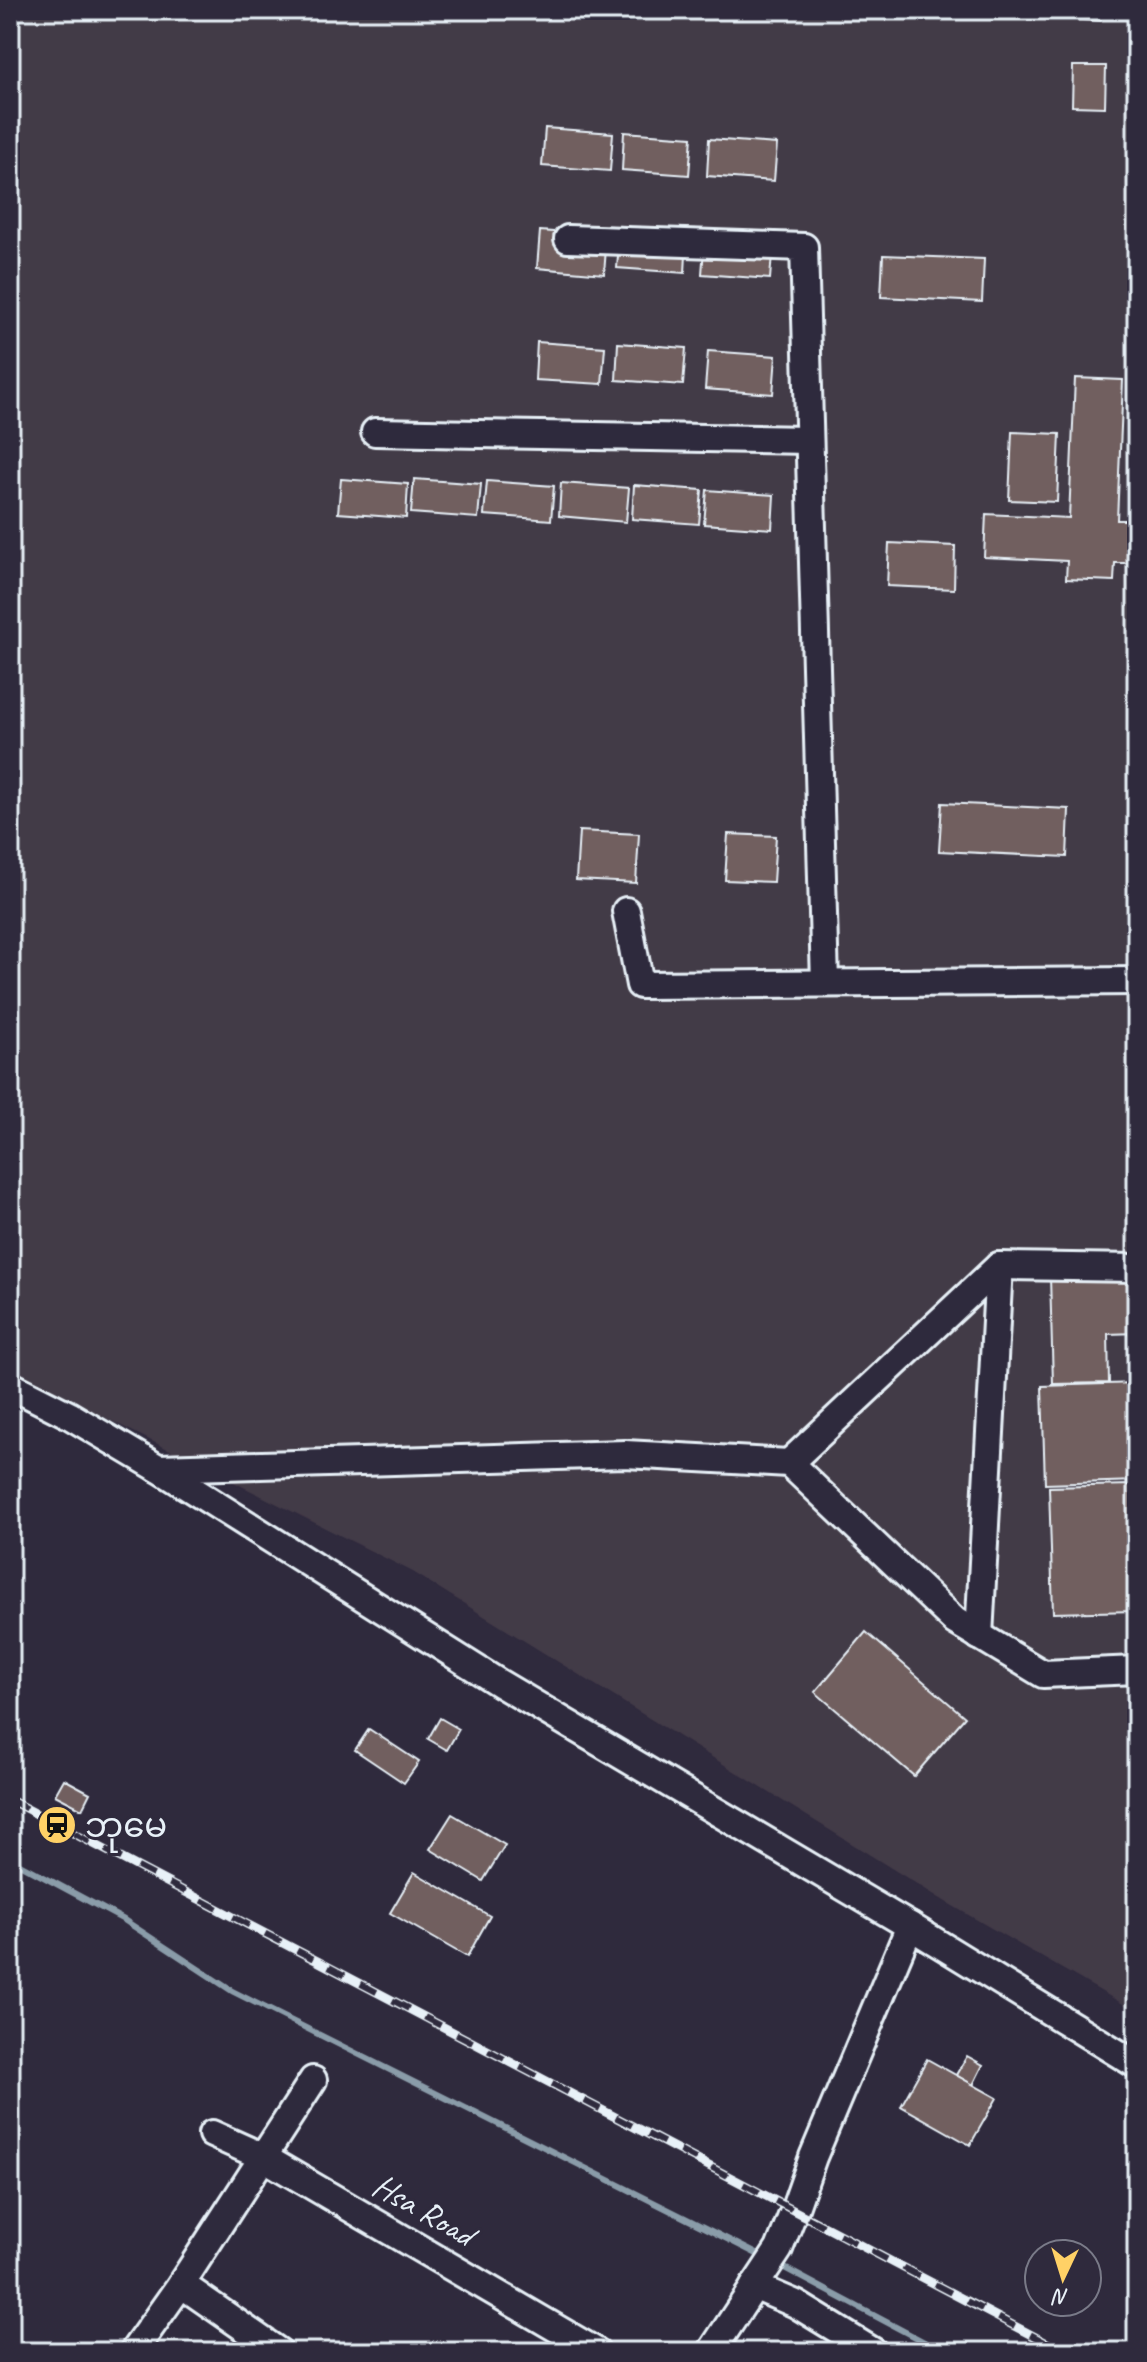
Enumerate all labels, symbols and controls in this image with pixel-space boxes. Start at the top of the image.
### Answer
station icon: ဘုမေ [36,1804,78,1846]
place label: ဘုမေ [85,1804,167,1853]
street label: Hsa Road [365,2163,487,2258]
north arrow [1023,2238,1103,2318]
text: N [1051,2282,1069,2311]

